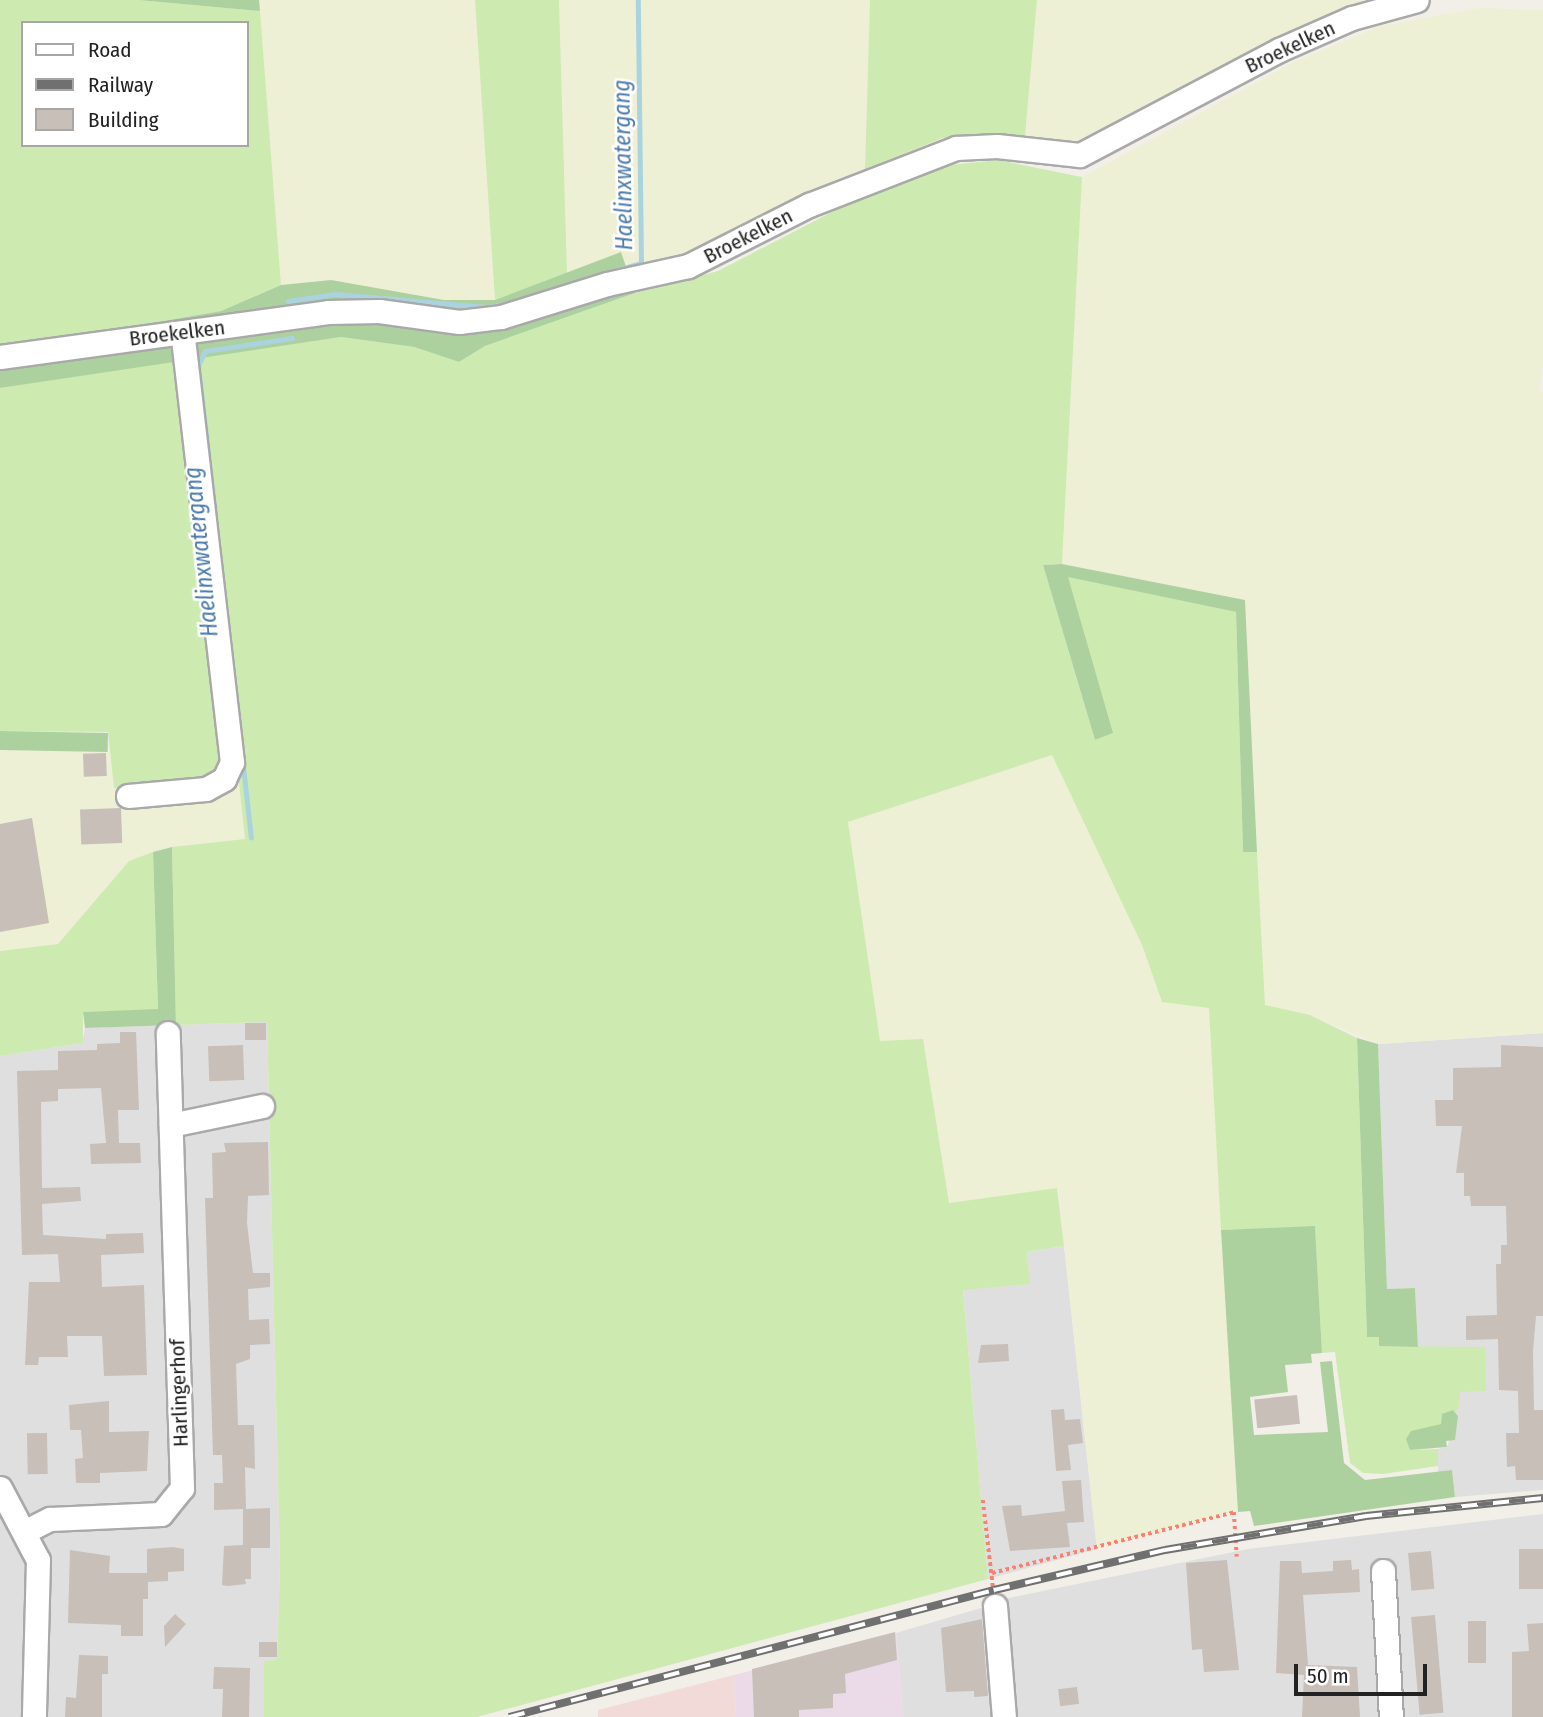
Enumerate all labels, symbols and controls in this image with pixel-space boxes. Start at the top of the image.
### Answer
street label: Broekelken [1241,15,1339,79]
legend [21,21,248,147]
text: Road [88,37,132,63]
text: Railway [88,72,153,98]
water label: Haelinxwatergang [608,79,638,251]
text: Building [88,107,159,133]
street label: Broekelken [699,203,797,269]
street label: Broekelken [128,315,226,351]
water label: Haelinxwatergang [178,466,224,638]
street label: Harlingerhof [165,1339,193,1447]
scale bar [1298,1650,1431,1694]
text: 50 m [1307,1663,1349,1689]

